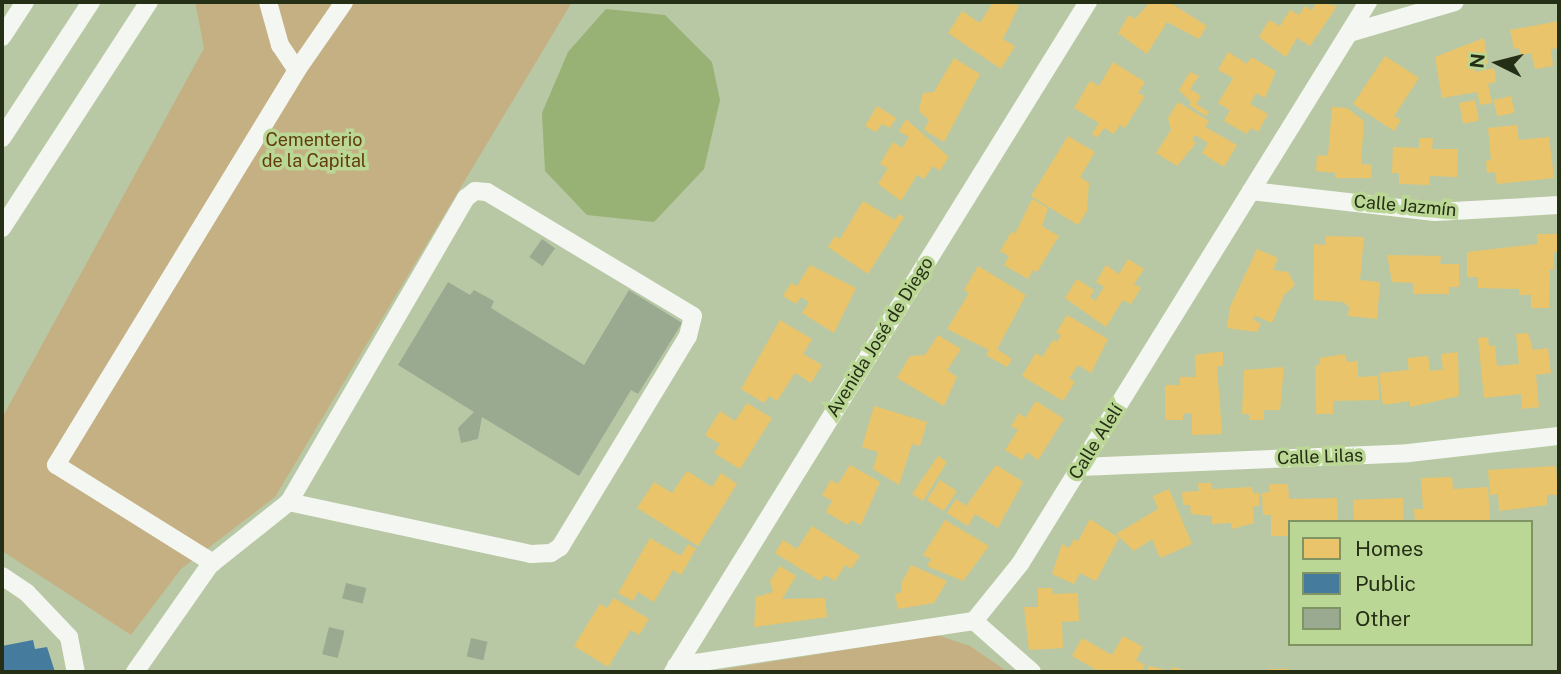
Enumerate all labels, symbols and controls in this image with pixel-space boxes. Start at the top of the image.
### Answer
north arrow [1463,28,1533,98]
text: N [1465,52,1489,69]
park label: Cementerio de la Capital [262,130,366,172]
street label: Calle Jazmín [1353,191,1457,221]
street label: Avenida José de Diego [822,253,938,421]
street label: Calle Alelí [1064,400,1128,484]
street label: Calle Lilas [1277,445,1363,469]
legend [1288,520,1533,646]
text: Homes [1355,536,1423,561]
text: Public [1355,571,1416,596]
text: Other [1355,606,1411,631]

